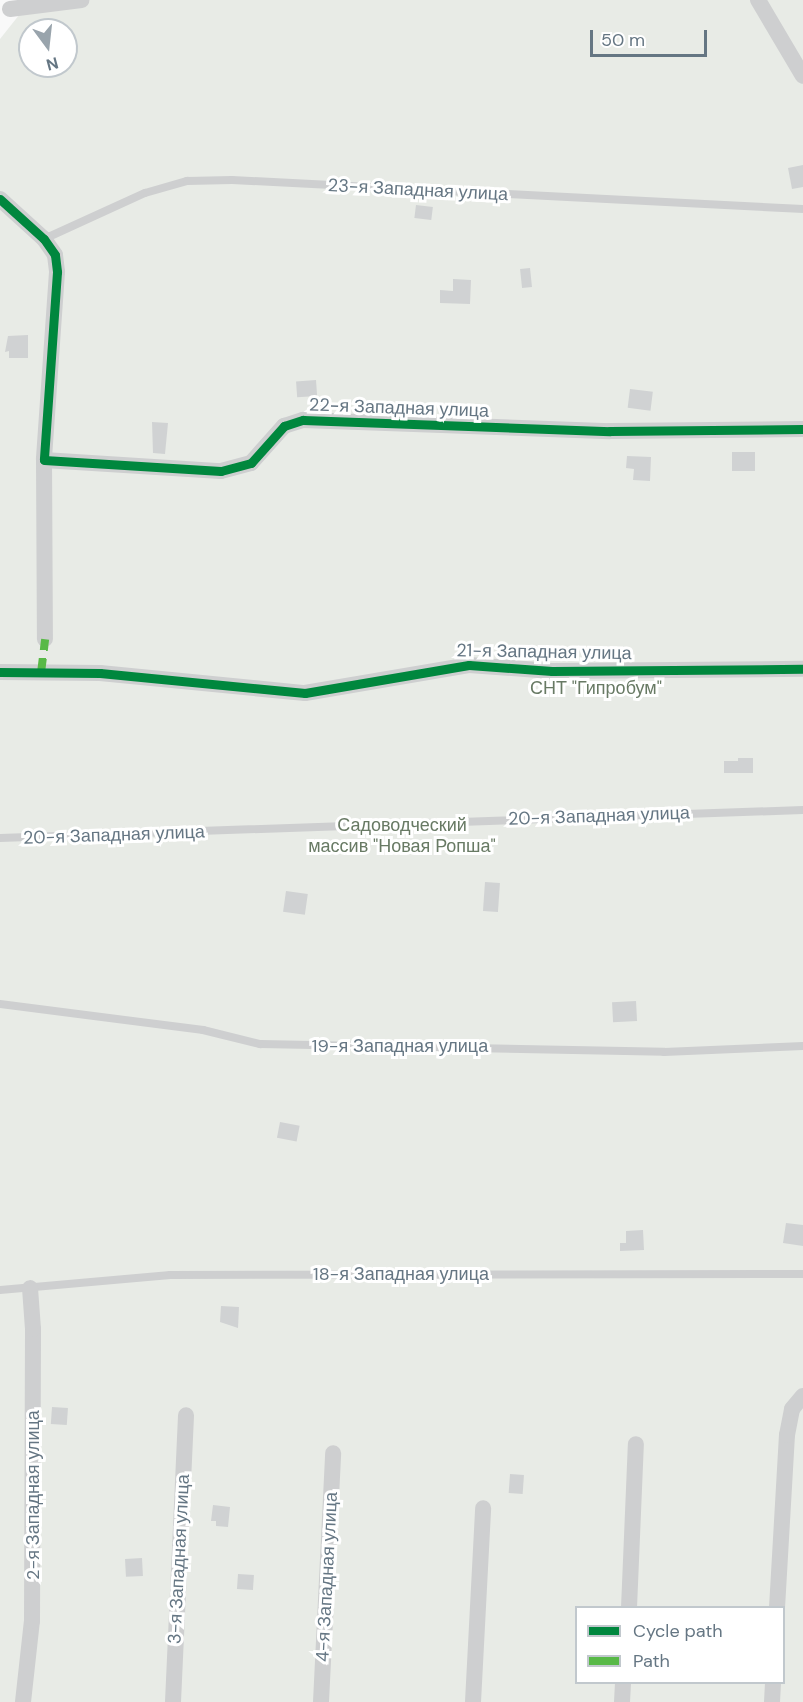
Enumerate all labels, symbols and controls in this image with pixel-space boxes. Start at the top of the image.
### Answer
north arrow [18,18,78,78]
scale bar [593,18,710,56]
text: 50 m [601,28,645,52]
text: N [44,52,61,76]
street label: 23-я Западная улица [327,174,509,206]
street label: 22-я Западная улица [309,394,489,422]
street label: 21-я Западная улица [456,640,632,664]
park label: СНТ "Гипробум" [530,677,662,699]
street label: 20-я Западная улица [508,802,690,830]
park label: Садоводческий массив "Новая Ропша" [308,815,496,858]
street label: 20-я Западная улица [23,821,205,849]
street label: 19-я Западная улица [312,1035,488,1057]
street label: 18-я Западная улица [313,1263,489,1285]
street label: 2-я Западная улица [22,1410,44,1580]
street label: 3-я Западная улица [164,1474,194,1644]
street label: 4-я Западная улица [312,1491,342,1663]
legend [575,1606,785,1684]
text: Cycle path [633,1619,723,1643]
text: Path [633,1649,670,1673]

